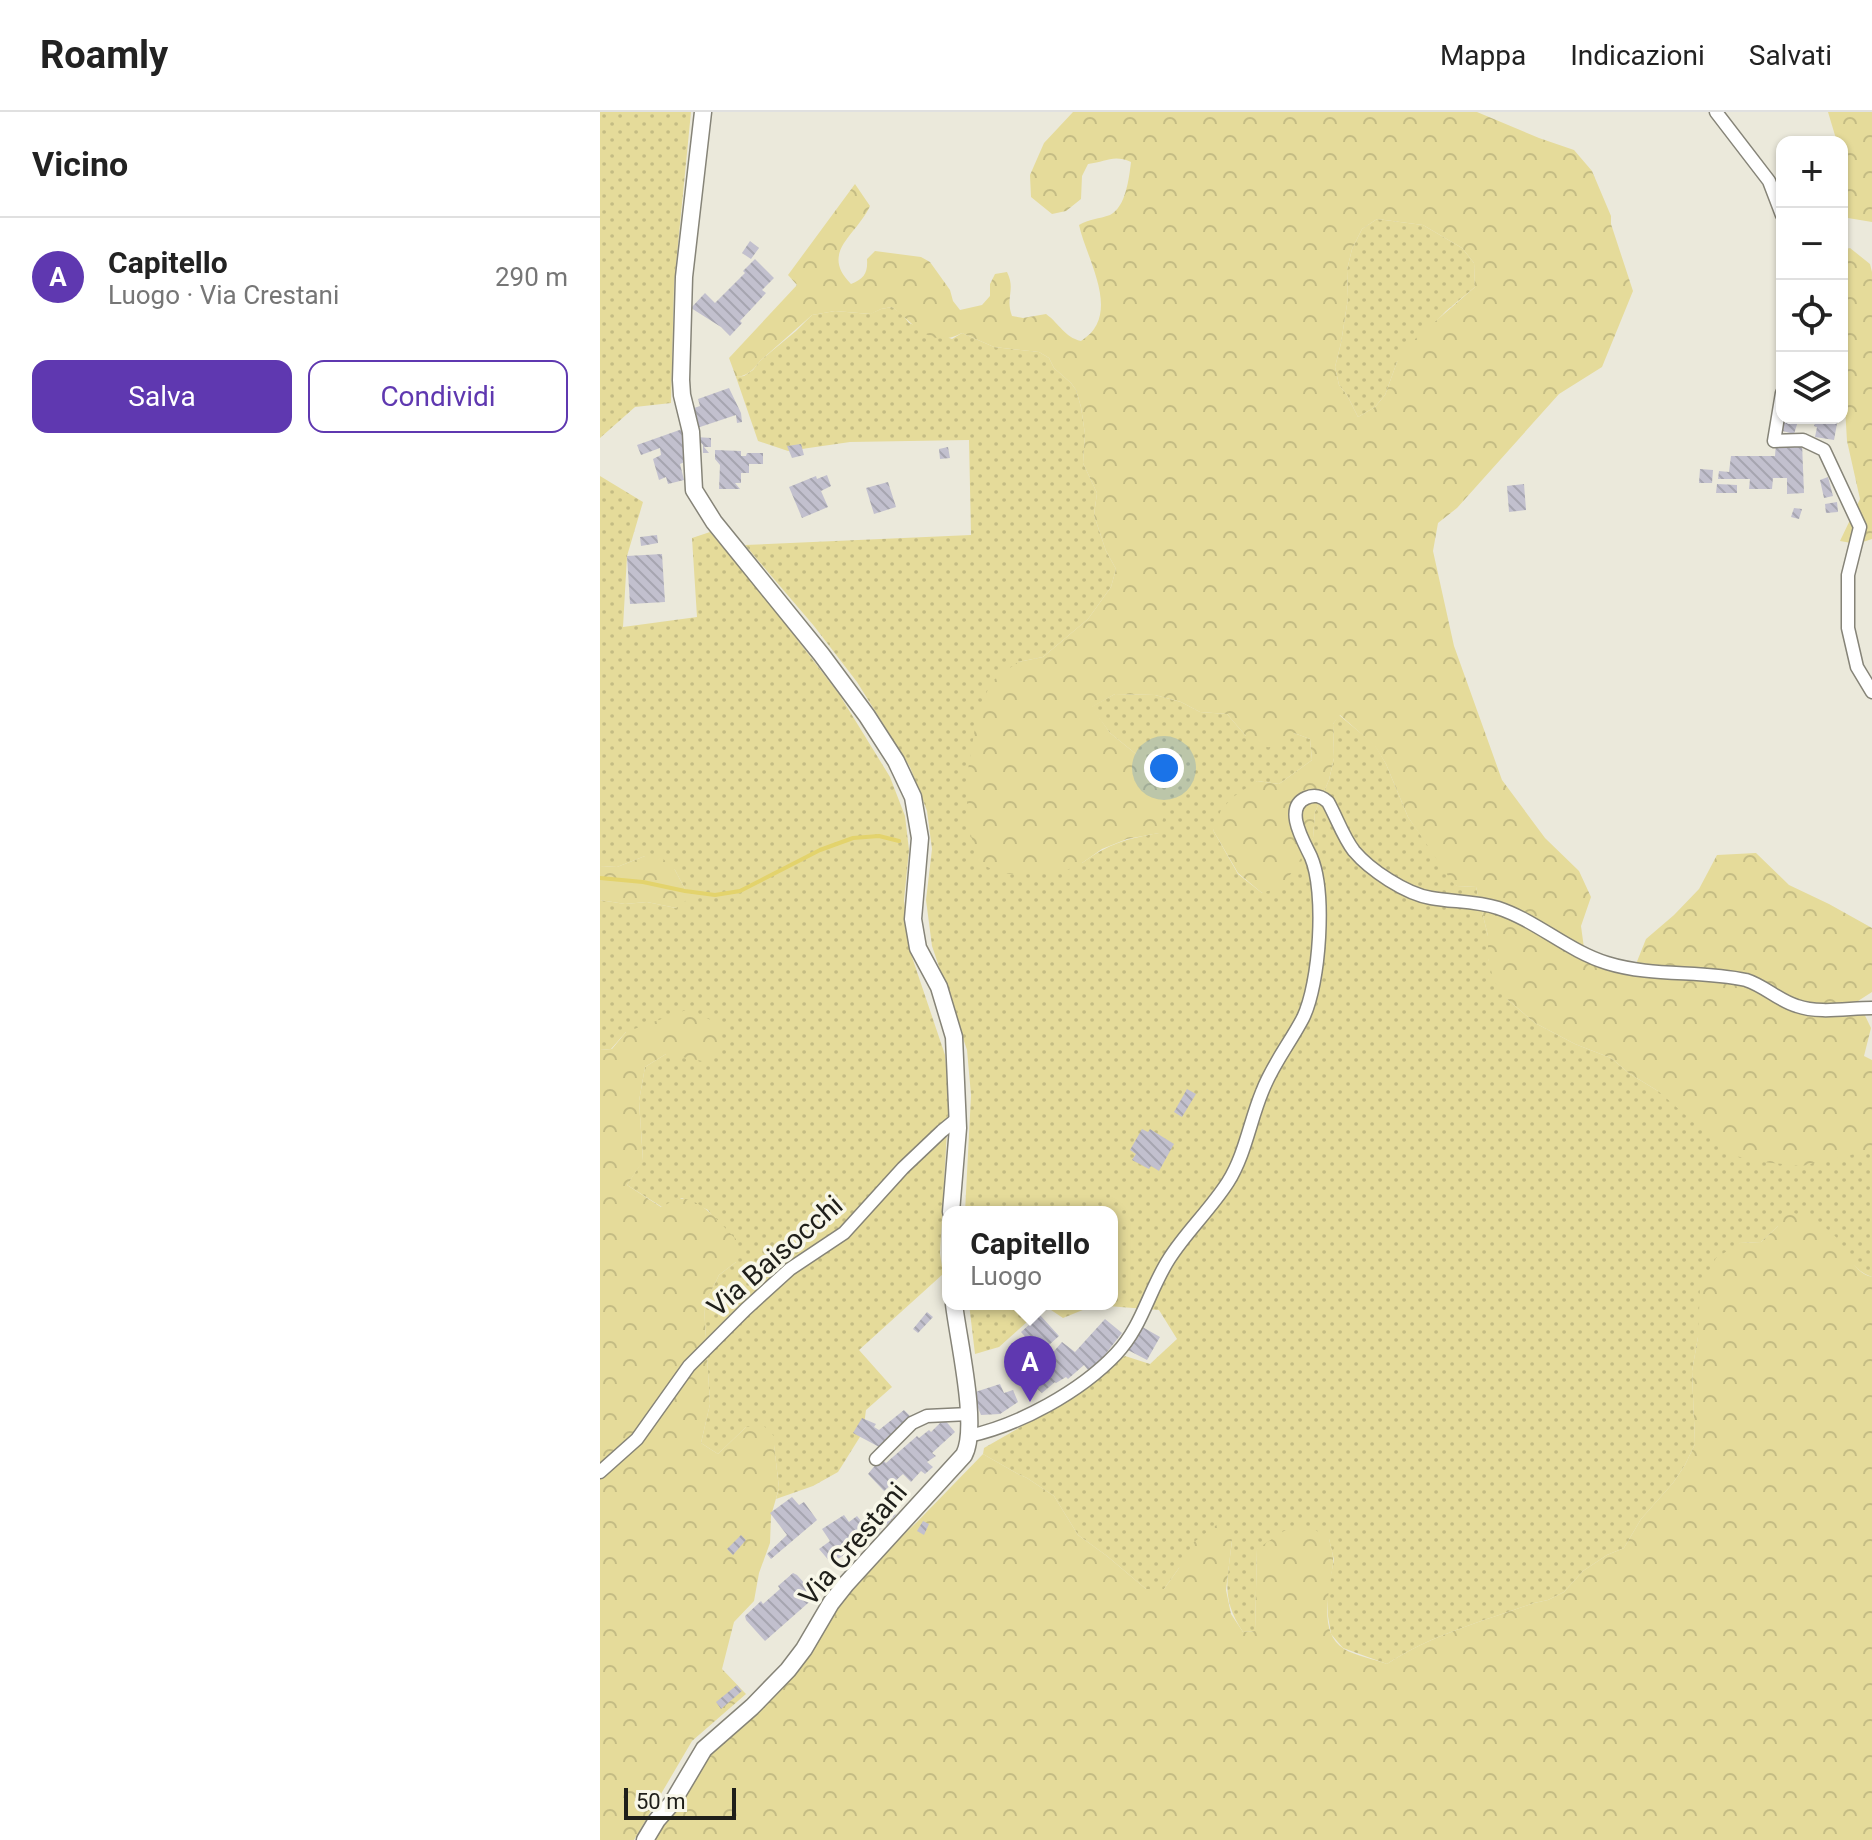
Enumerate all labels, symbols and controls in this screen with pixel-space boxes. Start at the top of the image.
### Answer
text: Roamly [40,33,168,77]
text: Mappa [1440,39,1526,72]
text: Indicazioni [1570,39,1705,72]
text: Salvati [1749,39,1832,72]
map controls [1776,136,1848,424]
button: + [1776,136,1848,208]
text: Vicino [32,144,128,184]
button: − [1776,208,1848,280]
text: Capitello [108,245,228,280]
text: A [49,262,67,292]
text: 290 m [495,262,568,292]
text: Luogo · Via Crestani [108,280,339,310]
button: locate [1776,280,1848,352]
button: layers [1776,352,1848,424]
button: Salva [32,360,292,433]
button: Condividi [308,360,568,433]
your location [1144,748,1184,788]
street label: Via Baisocchi [701,1188,849,1324]
popup [942,1206,1118,1310]
text: Capitello [970,1226,1090,1261]
text: Luogo [970,1261,1042,1291]
pin: A [1004,1336,1056,1402]
street label: Via Crestani [792,1476,914,1612]
scale bar [624,1784,736,1820]
text: 50 m [636,1789,685,1814]

